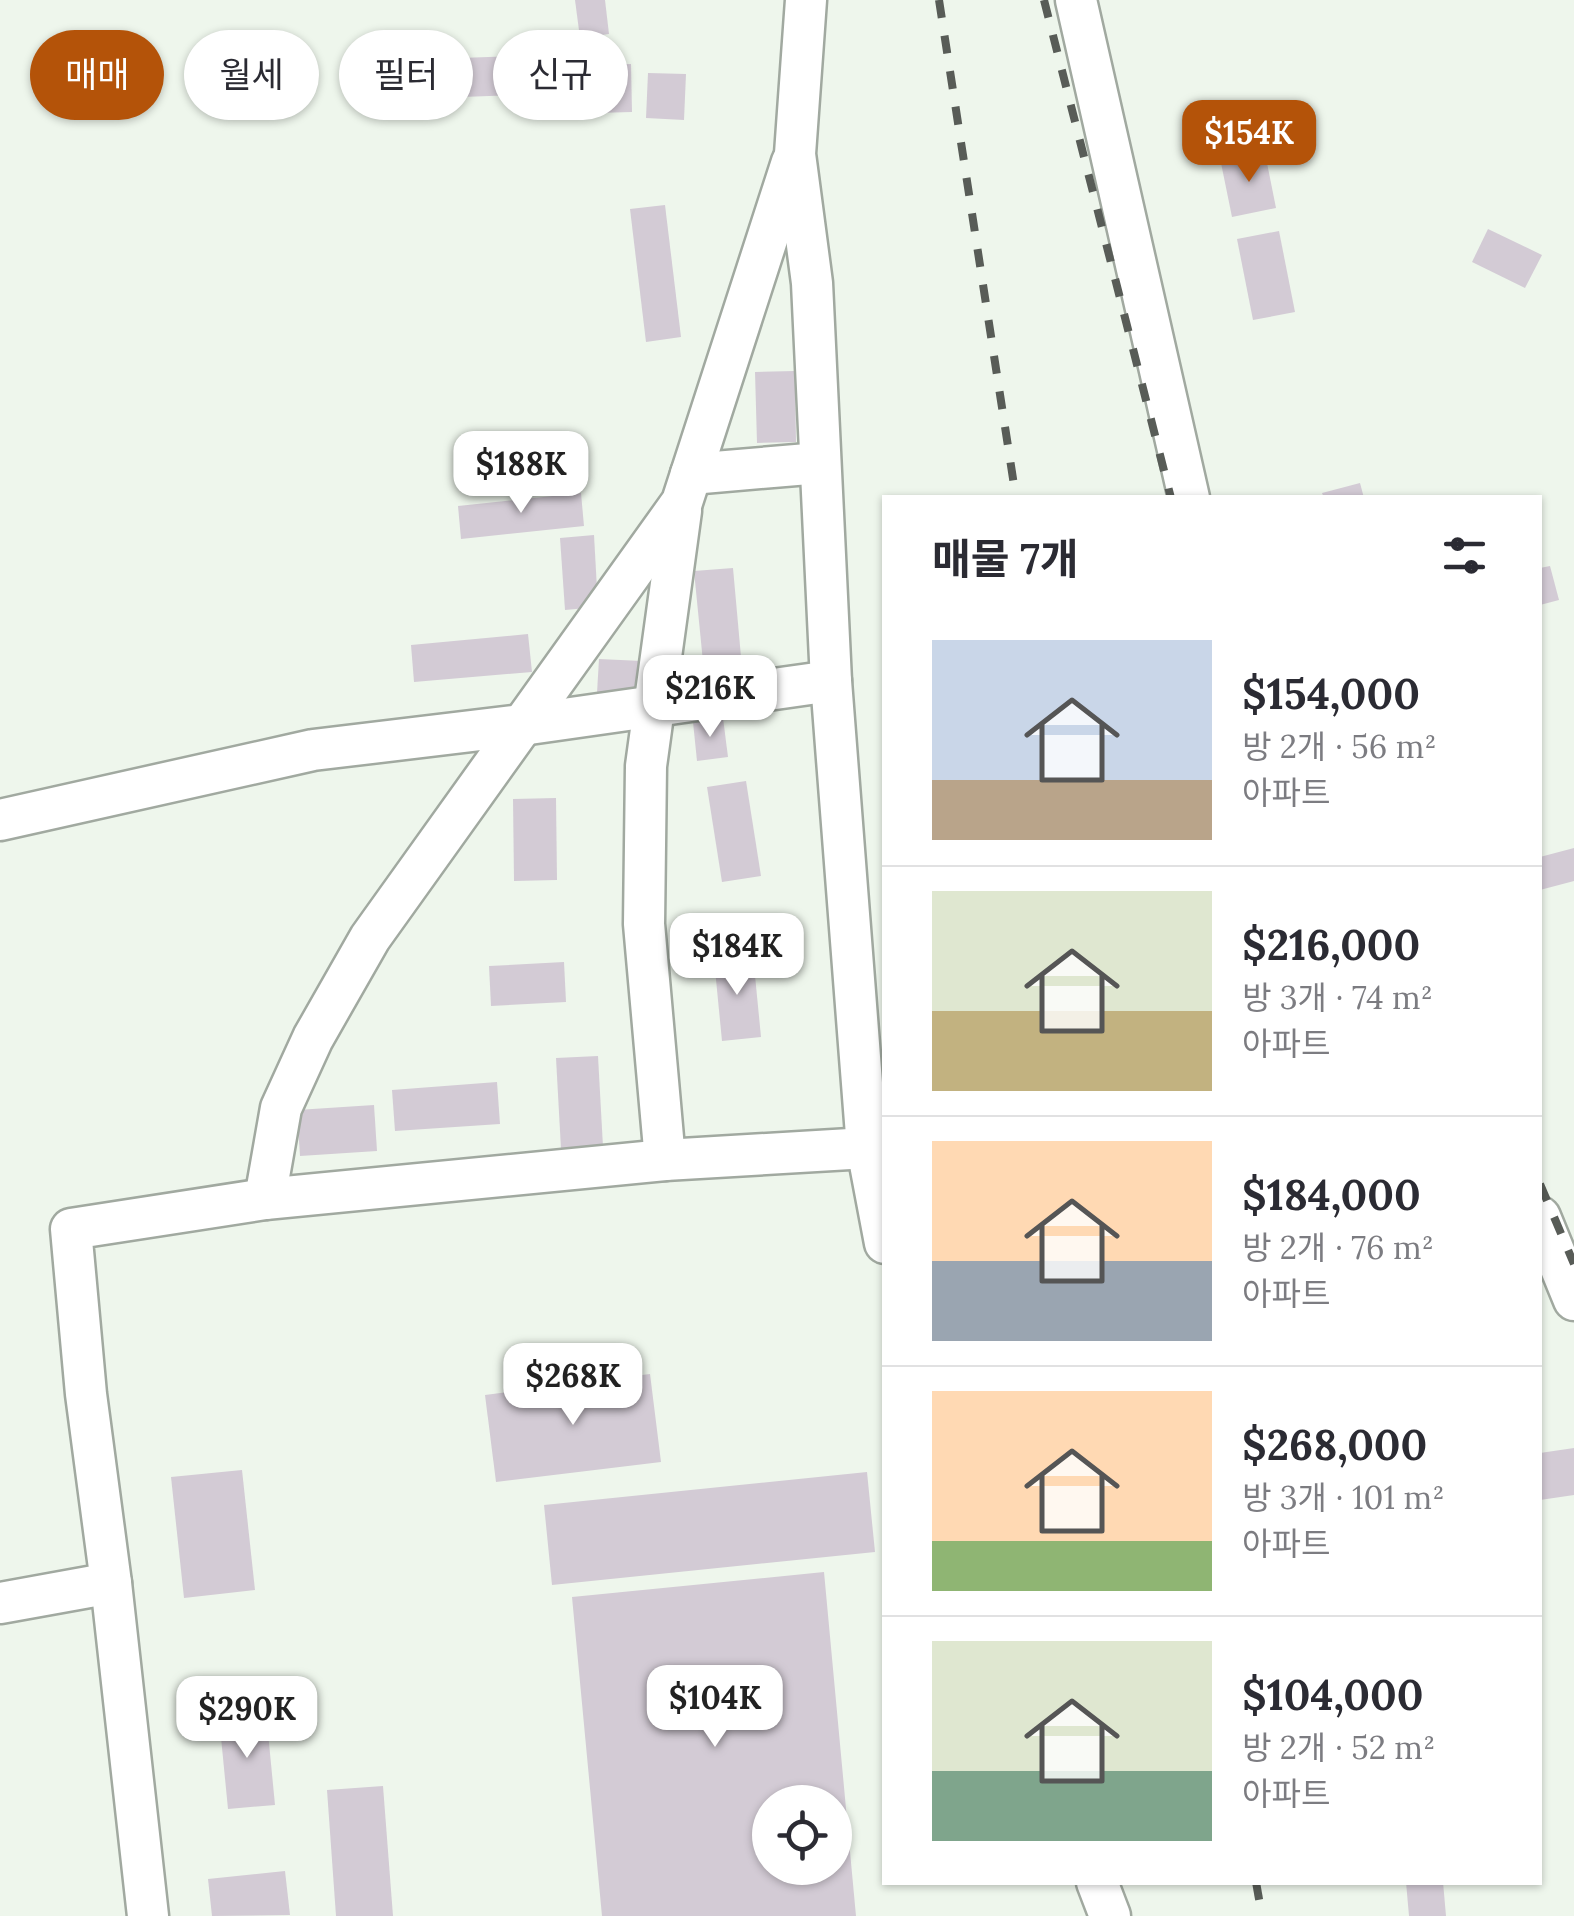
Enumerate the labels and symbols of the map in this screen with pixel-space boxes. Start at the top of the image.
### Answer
pin: $154K [1179,100,1319,185]
pin: $188K [451,431,591,516]
pin: $216K [640,655,780,740]
pin: $184K [667,913,807,998]
pin: $268K [503,1343,643,1428]
pin: $104K [645,1665,785,1750]
pin: $290K [177,1676,317,1761]

